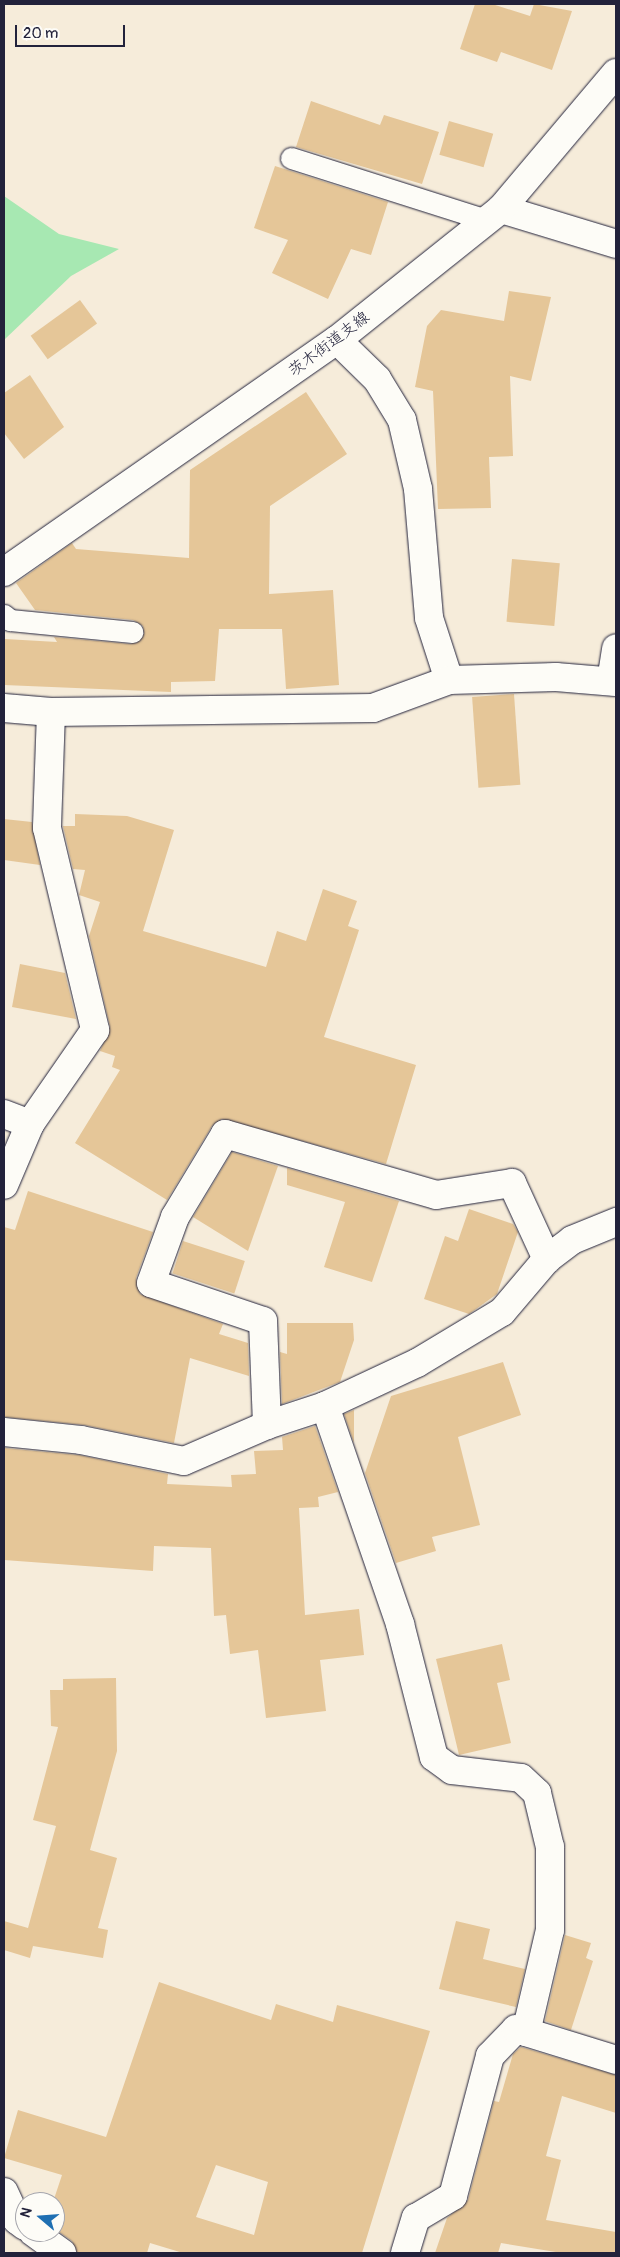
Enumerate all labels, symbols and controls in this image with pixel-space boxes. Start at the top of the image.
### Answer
scale bar [18,15,128,47]
text: 20 m [23,24,58,43]
street label: 茨木街道支線 [285,307,373,381]
north arrow [15,2192,65,2242]
text: N [17,2205,36,2220]

